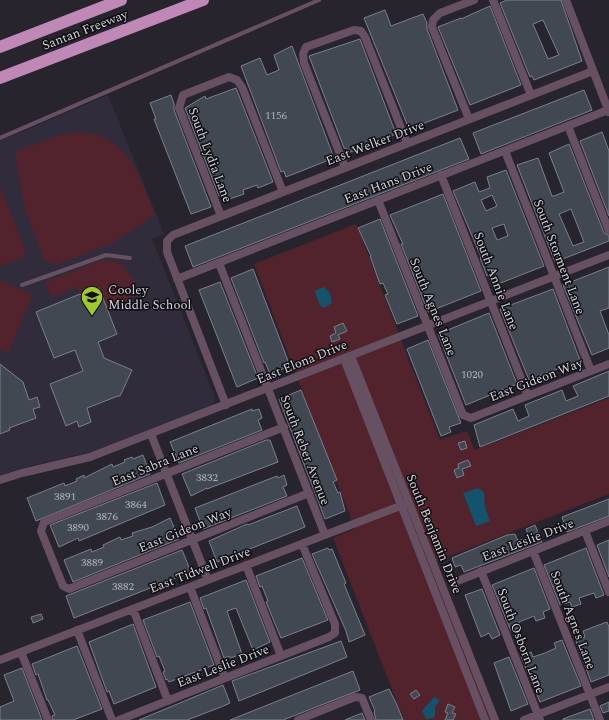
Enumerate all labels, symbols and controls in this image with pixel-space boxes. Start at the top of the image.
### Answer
street label: Santan Freeway [39,4,132,56]
street label: South Lydia Lane [183,104,237,206]
house number: 1156 [265,107,287,124]
street label: East Welker Drive [323,115,427,171]
street label: East Hans Drive [341,157,435,209]
street label: South Storment Lane [528,196,590,318]
street label: South Annie Lane [468,229,524,333]
street label: South Agnes Lane [404,255,462,359]
place label: Cooley Middle School [108,280,191,315]
school or university icon: Cooley Middle School [79,284,105,317]
street label: East Elona Drive [254,335,350,389]
street label: East Gideon Way [486,353,586,407]
house number: 1020 [461,366,483,383]
street label: South Reber Avenue [275,392,335,508]
street label: East Sabra Lane [108,438,202,492]
house number: 3832 [196,469,218,486]
street label: South Benjamin Drive [401,471,467,597]
house number: 3891 [54,488,76,505]
house number: 3864 [125,496,147,513]
street label: East Gideon Way [136,502,235,558]
house number: 3876 [96,508,118,525]
street label: East Leslie Drive [479,513,577,567]
house number: 3890 [67,519,89,536]
street label: East Tidwell Drive [146,541,254,599]
house number: 3889 [81,554,103,571]
street label: South Agnes Lane [545,568,601,672]
house number: 3882 [112,578,134,595]
street label: South Osborn Lane [492,585,550,697]
street label: East Leslie Drive [174,639,272,693]

